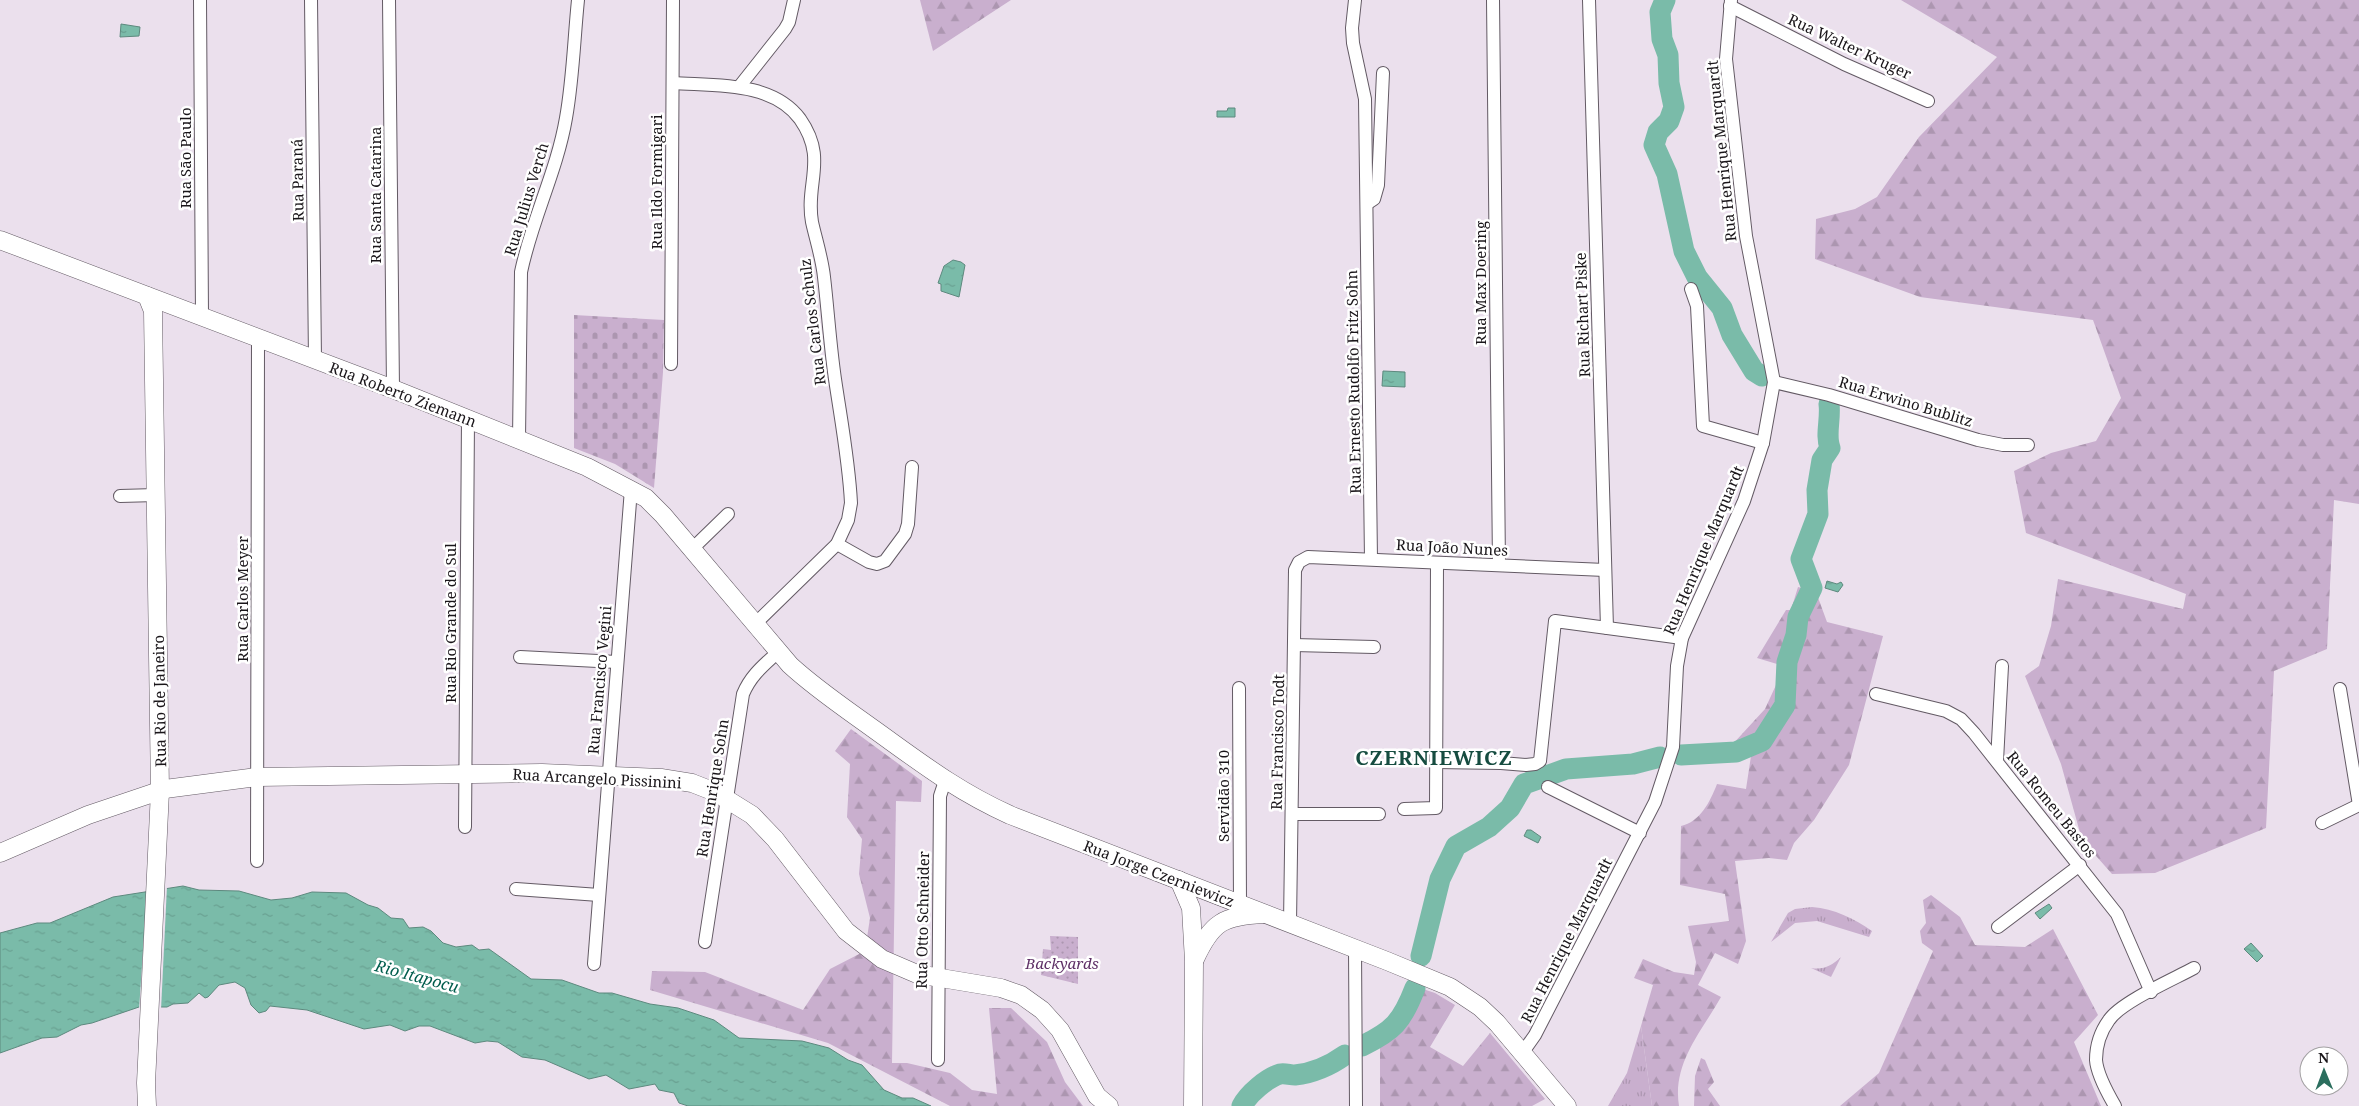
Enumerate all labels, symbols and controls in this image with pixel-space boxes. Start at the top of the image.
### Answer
street label: Rua Walter Kruger [1785,9,1915,83]
street label: Rua Henrique Marquardt [1702,59,1740,243]
street label: Rua São Paulo [175,107,195,209]
street label: Rua Ildo Formigari [646,114,666,249]
street label: Rua Santa Catarina [365,127,385,263]
street label: Rua Paraná [286,139,308,221]
street label: Rua Julius Verch [499,139,553,258]
street label: Rua Max Doering [1470,221,1490,345]
street label: Rua Richart Piske [1570,252,1594,378]
street label: Rua Carlos Schulz [794,258,830,386]
street label: Rua Ernesto Rudolfo Fritz Sohn [1341,270,1365,494]
street label: Rua Roberto Ziemann [327,357,480,431]
street label: Rua Erwino Bublitz [1837,371,1975,431]
street label: Rua Henrique Marquardt [1658,462,1748,638]
street label: Rua João Nunes [1395,534,1509,560]
street label: Rua Carlos Meyer [232,536,252,662]
street label: Rua Rio Grande do Sul [440,543,460,703]
street label: Rua Francisco Vegini [583,605,615,755]
street label: Rua Rio de Janeiro [148,635,170,767]
street label: Rua Francisco Todt [1266,674,1288,810]
street label: Rua Henrique Sohn [691,717,733,859]
district label: CZERNIEWICZ [1355,744,1513,771]
street label: Rua Romeu Bastos [2003,747,2101,862]
street label: Servidão 310 [1213,750,1233,842]
street label: Rua Arcangelo Pissinini [512,764,682,792]
street label: Rua Jorge Czerniewicz [1081,835,1237,911]
street label: Rua Otto Schneider [911,851,933,989]
street label: Rua Henrique Marquardt [1516,854,1616,1026]
park label: Backyards [1024,953,1099,973]
water label: Rio Itapocu [372,954,462,998]
north arrow [2299,1046,2349,1096]
text: N [2318,1048,2329,1067]

